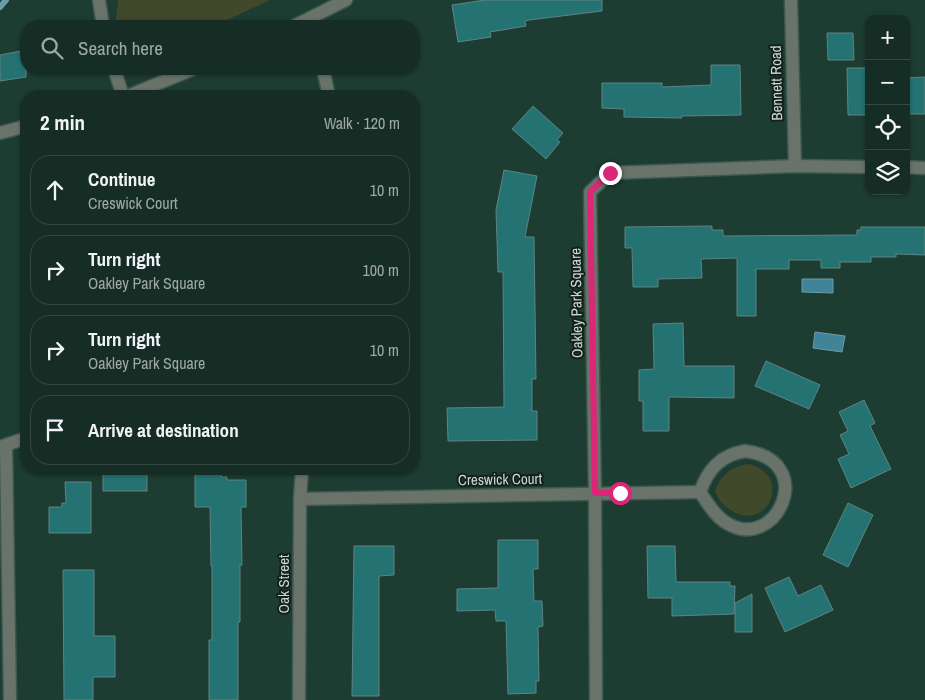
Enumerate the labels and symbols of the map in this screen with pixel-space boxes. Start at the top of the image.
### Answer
street label: Bennett Road [765,45,787,121]
route end [599,162,622,185]
street label: Oakley Park Square [565,248,587,358]
street label: Creswick Court [458,468,543,490]
route start [609,482,632,505]
street label: Oak Street [273,554,294,613]

